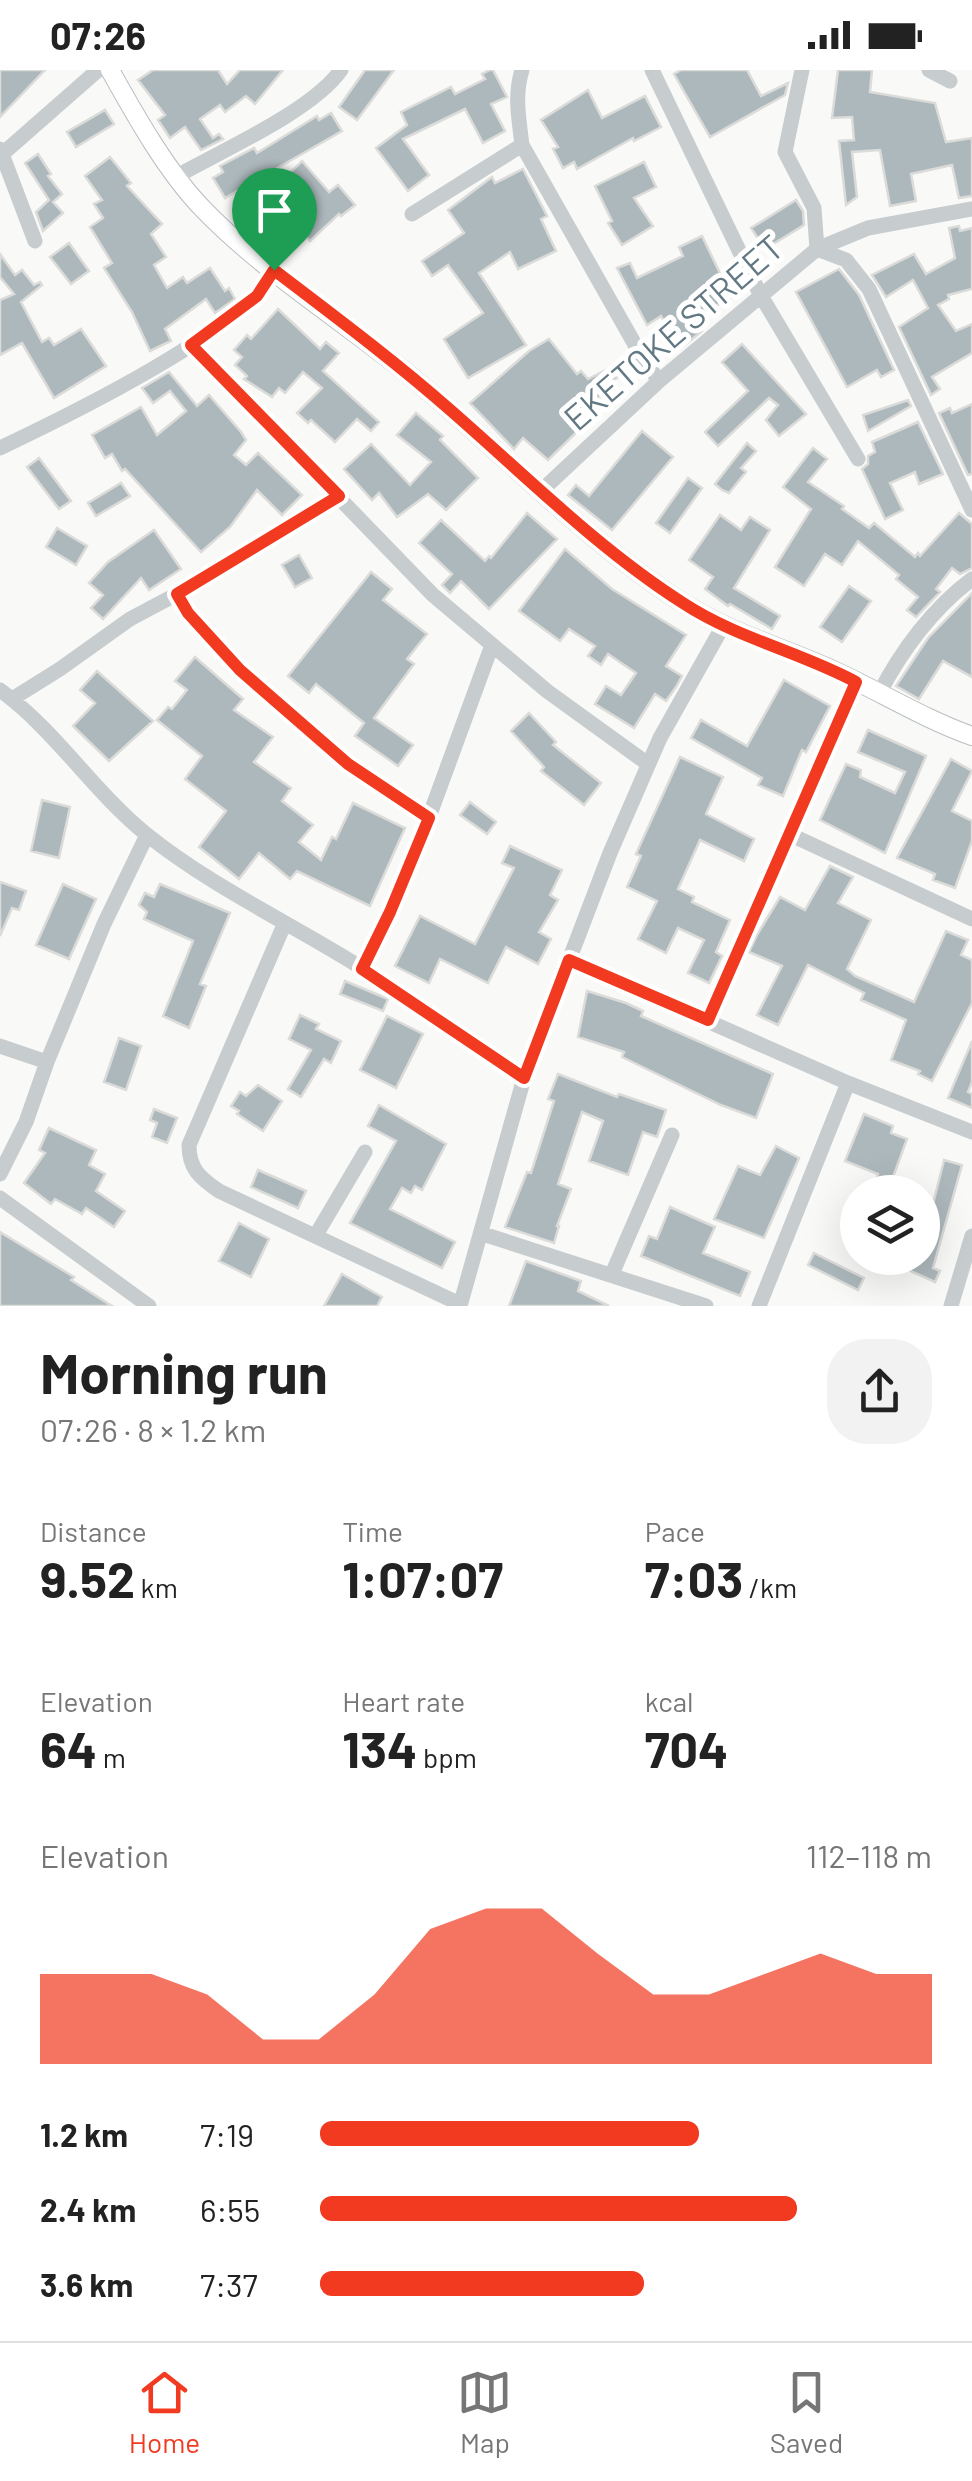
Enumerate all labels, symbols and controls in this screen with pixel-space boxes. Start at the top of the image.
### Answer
text: 07:26 [50,12,146,58]
pin [232,168,317,271]
icon: arrive [247,183,302,238]
street label: EKETOKE STREET [555,225,791,438]
map controls [840,1175,940,1275]
button: layers [840,1175,940,1275]
text: Morning run [40,1339,328,1405]
button: share [827,1339,932,1444]
text: 07:26 · 8 × 1.2 km [40,1410,266,1448]
text: Distance [40,1514,147,1548]
text: Time [342,1514,403,1548]
text: Pace [645,1514,705,1548]
text: 9.52 [40,1548,135,1608]
text: 1:07:07 [342,1548,503,1608]
text: 7:03 [645,1548,743,1608]
text: km [135,1570,178,1604]
text: /km [743,1570,797,1604]
text: Elevation [40,1684,153,1718]
text: Heart rate [342,1684,465,1718]
text: kcal [645,1684,693,1718]
text: 64 [40,1718,97,1778]
text: 134 [342,1718,417,1778]
text: 704 [645,1718,728,1778]
text: m [97,1740,126,1774]
text: bpm [417,1740,477,1774]
text: Elevation [40,1836,169,1874]
text: 112–118 m [806,1836,932,1874]
text: 1.2 km [40,2115,128,2153]
text: 7:19 [200,2115,254,2153]
text: 2.4 km [40,2190,136,2228]
text: 6:55 [200,2190,260,2228]
text: 3.6 km [40,2265,133,2303]
text: 7:37 [200,2265,258,2303]
tab: Home [129,2365,200,2459]
tab: Map [457,2365,512,2459]
tab: Saved [770,2365,843,2459]

